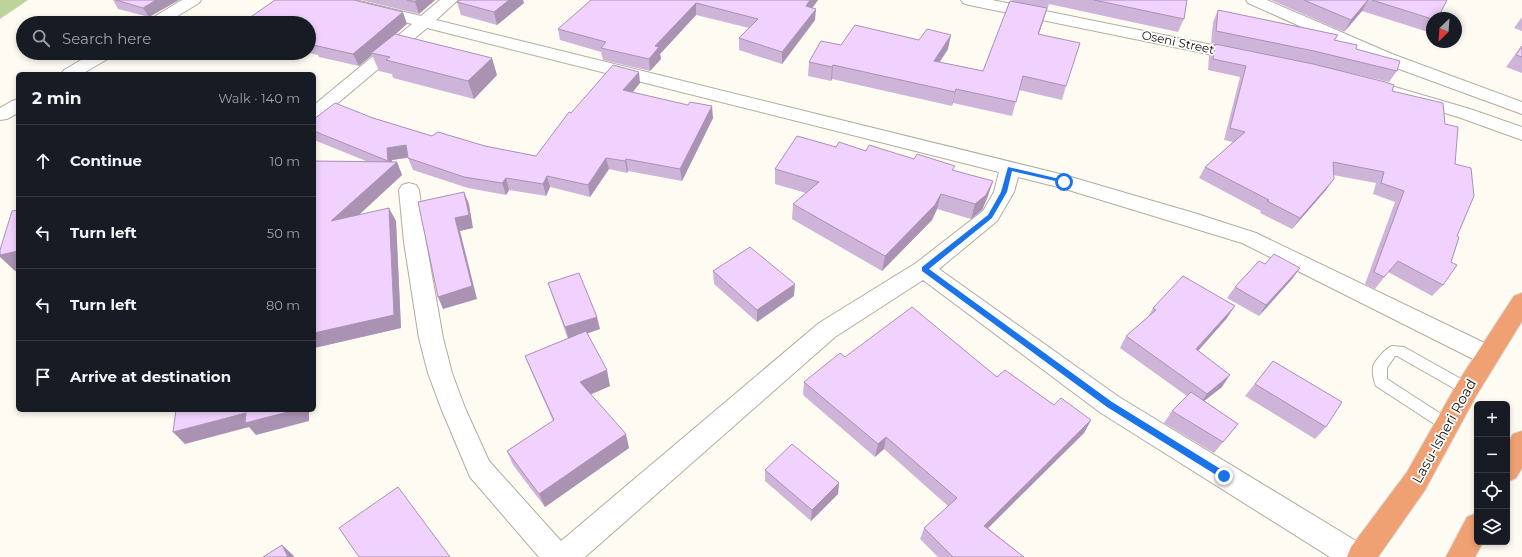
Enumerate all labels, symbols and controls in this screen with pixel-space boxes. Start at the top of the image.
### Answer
north arrow [1426,12,1462,48]
search box [16,16,316,60]
icon: search [30,27,52,49]
street label: Oseni Street [1140,27,1216,57]
text: Search here [62,29,151,48]
text: 2 min [32,88,82,108]
text: Walk · 140 m [218,90,300,106]
icon: ahead [32,150,54,172]
text: Continue [70,151,142,170]
text: 10 m [270,153,300,169]
route start [1055,173,1073,191]
icon: left [32,222,54,244]
text: Turn left [70,223,137,242]
text: 50 m [267,225,300,241]
icon: left [32,294,54,316]
text: Turn left [70,295,137,314]
text: 80 m [266,297,300,313]
icon: arrive [32,366,54,388]
text: Arrive at destination [70,367,231,386]
street label: Lasu-Isheri Road [1408,376,1480,486]
map controls [1474,401,1510,545]
button: + [1474,401,1510,437]
button: − [1474,437,1510,473]
route end [1215,467,1233,485]
button: locate [1474,473,1510,509]
button: layers [1474,509,1510,545]

